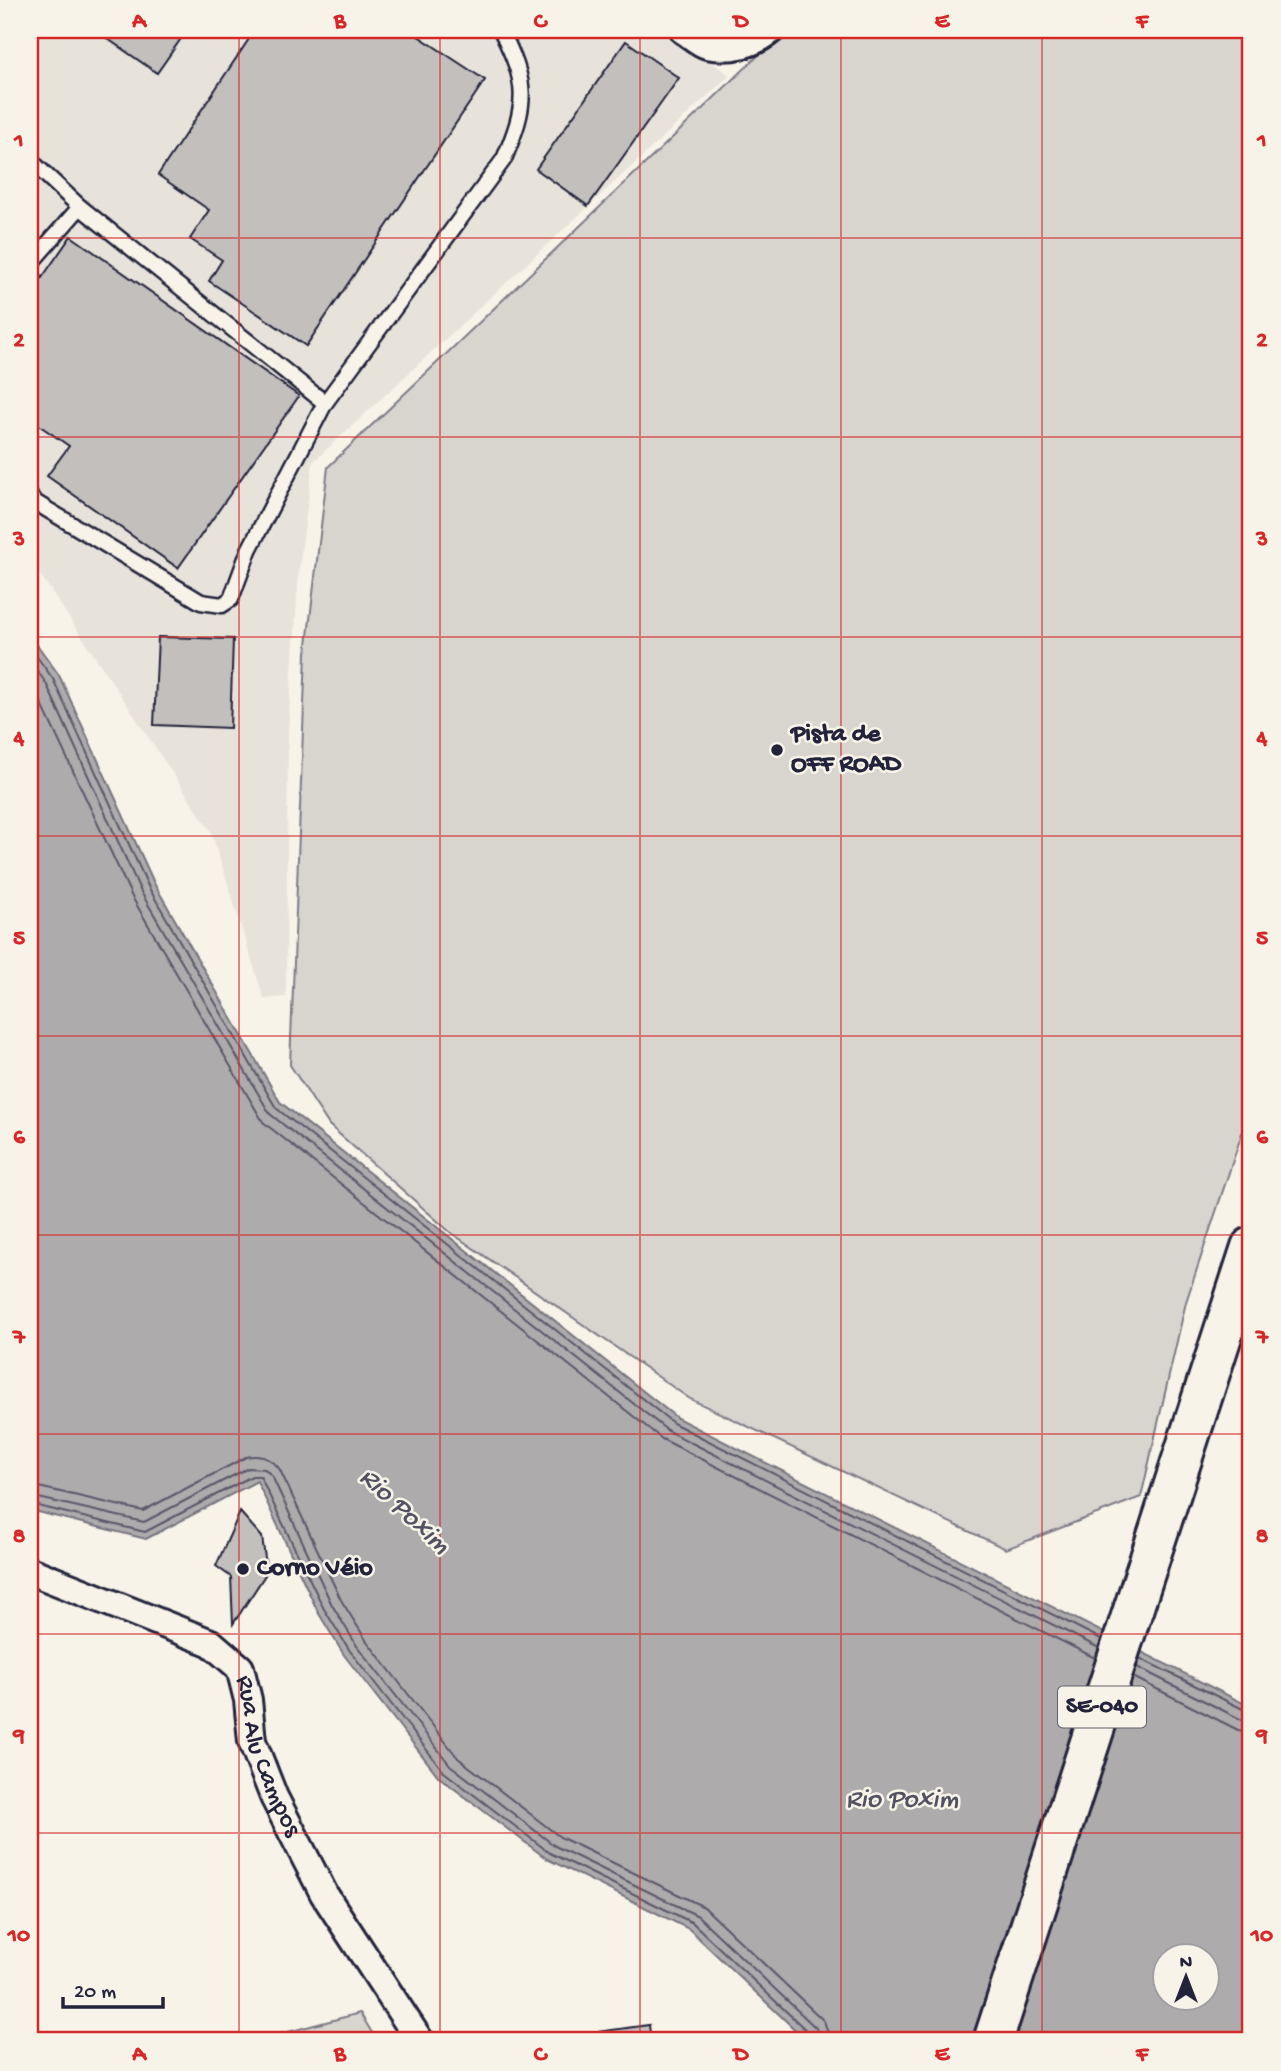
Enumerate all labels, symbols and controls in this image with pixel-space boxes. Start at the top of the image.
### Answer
text: A [131,9,147,36]
text: B [333,9,347,36]
text: C [534,9,549,36]
text: D [732,9,750,36]
text: E [935,9,951,36]
text: F [1135,9,1150,36]
text: 1 [13,128,24,155]
text: 1 [1256,128,1267,155]
text: 2 [13,328,25,355]
text: 2 [1256,328,1268,355]
text: 3 [12,527,25,554]
text: 3 [1255,527,1268,554]
place label: Pista de OFF ROAD [789,720,902,781]
text: 4 [13,726,25,753]
text: 4 [1256,726,1268,753]
marker: Pista de OFF ROAD [769,742,785,758]
text: 5 [13,926,25,953]
text: 5 [1256,926,1268,953]
text: 6 [13,1125,26,1152]
text: 6 [1256,1125,1269,1152]
text: 7 [12,1325,26,1352]
text: 7 [1255,1325,1269,1352]
water label: Rio Poxim [352,1462,457,1563]
text: 8 [13,1524,26,1551]
text: 8 [1256,1524,1269,1551]
place label: Corno Véio [257,1554,373,1585]
marker: Corno Véio [235,1561,251,1577]
street label: Rua Alu Campos [227,1673,308,1844]
road number: SE-040 [1058,1686,1146,1728]
text: 9 [12,1723,25,1750]
text: 9 [1255,1723,1268,1750]
water label: Rio Poxim [846,1784,958,1817]
text: 10 [7,1923,30,1950]
text: 10 [1250,1923,1273,1950]
north arrow [1152,1941,1222,2011]
text: N [1180,1952,1192,1975]
scale bar [63,1966,163,2010]
text: 20 m [74,1981,116,2006]
text: A [131,2042,147,2069]
text: B [333,2042,347,2069]
text: C [534,2042,549,2069]
text: D [732,2042,750,2069]
text: E [935,2042,951,2069]
text: F [1135,2042,1150,2069]

